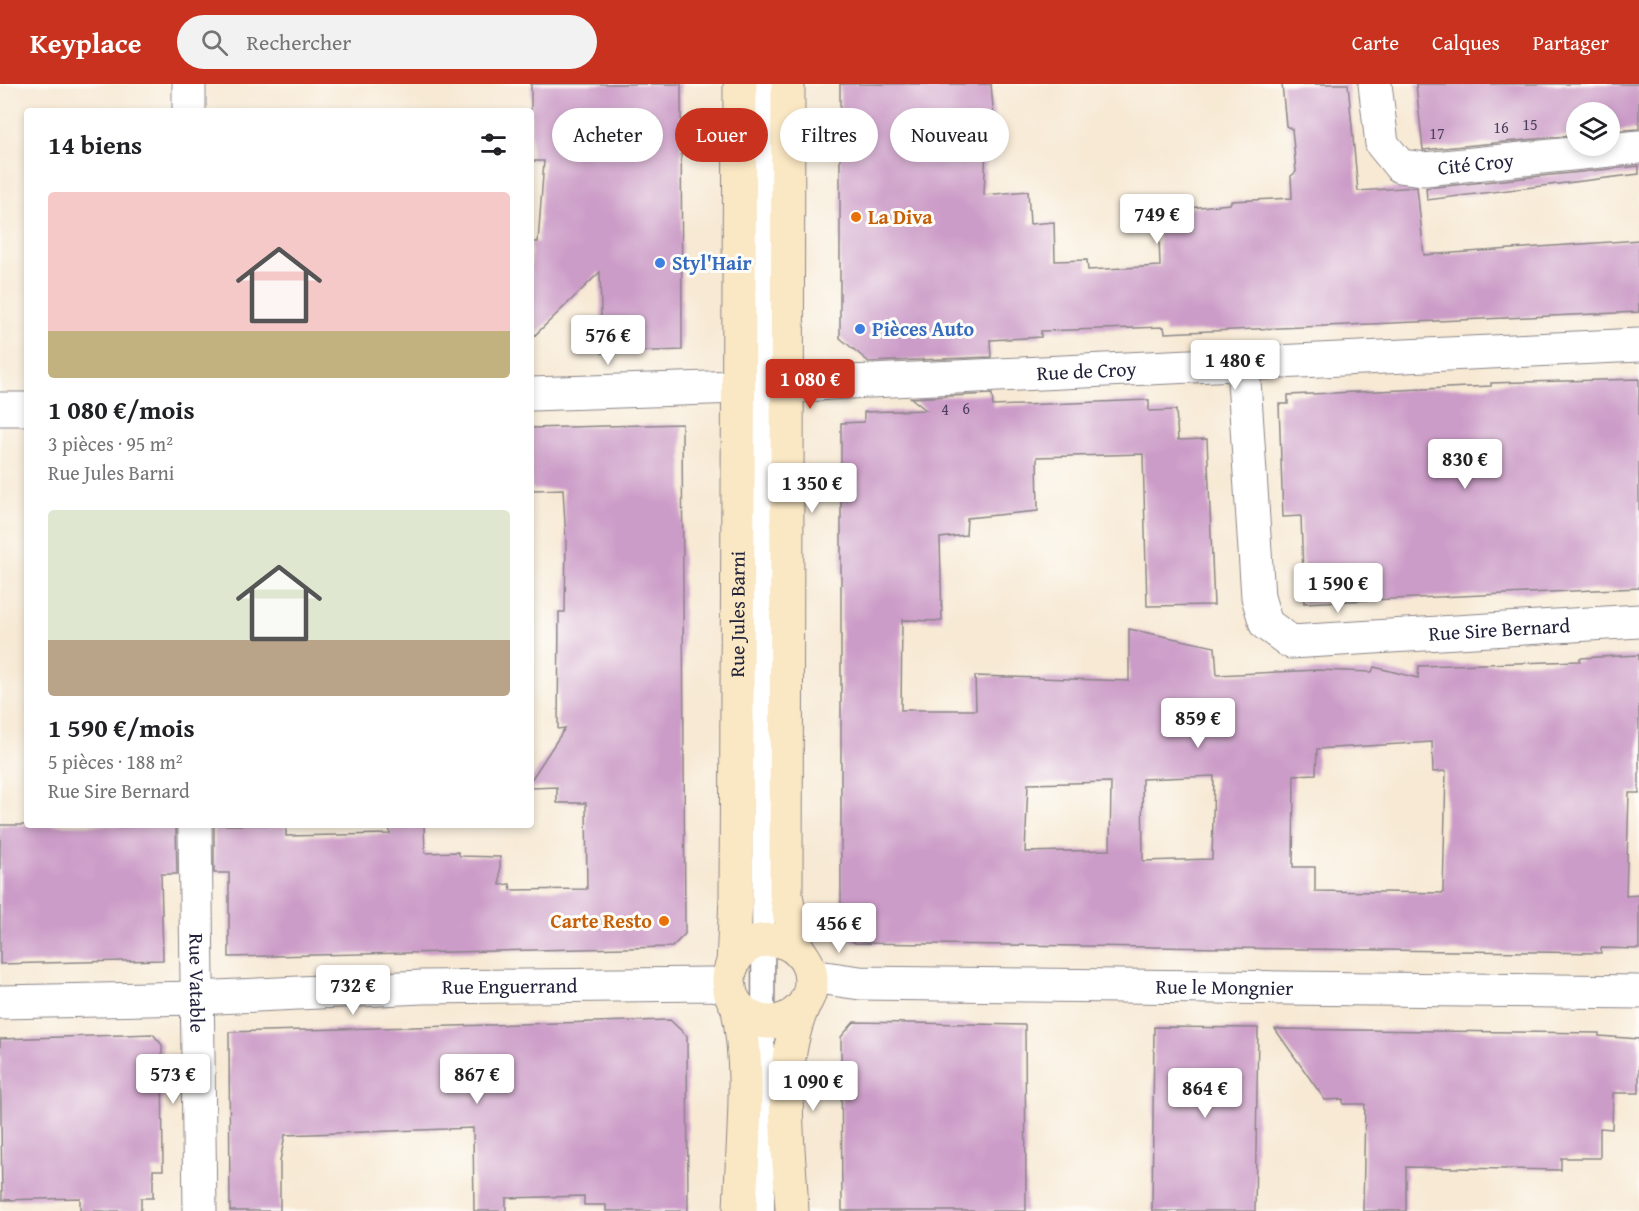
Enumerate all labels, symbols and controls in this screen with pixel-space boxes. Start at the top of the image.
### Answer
search box [177,15,597,69]
text: Keyplace [30,22,141,63]
icon: search [198,26,231,59]
text: Rechercher [246,26,351,58]
text: Carte [1352,27,1399,58]
text: Calques [1432,27,1500,58]
text: Partager [1533,27,1609,58]
map controls [1566,102,1620,156]
button: layers [1566,102,1620,156]
chip: Acheter [552,108,663,162]
chip: Louer [675,108,768,162]
chip: Filtres [780,108,878,162]
chip: Nouveau [890,108,1009,162]
house number: 15 [1522,112,1538,136]
house number: 16 [1493,115,1509,139]
house number: 17 [1429,121,1445,145]
text: 14 biens [48,125,142,164]
icon: filters [477,128,510,161]
street label: Cité Croy [1436,145,1515,182]
pin: 749 € [1115,194,1199,245]
text: 749 € [1134,199,1180,228]
place label: La Diva [868,202,933,231]
marker: La Diva [849,210,863,224]
icon: home [225,231,333,339]
place label: Styl'Hair [672,248,752,277]
marker: Styl'Hair [653,256,667,270]
place label: Pièces Auto [872,314,975,343]
pin: 576 € [566,315,650,366]
text: 576 € [585,320,631,349]
marker: Pièces Auto [853,322,867,336]
pin: 1 480 € [1180,340,1290,391]
text: 1 480 € [1205,345,1265,374]
street label: Rue de Croy [1036,354,1137,387]
pin: 1 080 € [755,359,865,410]
text: 1 080 € [780,364,840,393]
text: 1 080 €/mois [48,390,195,429]
house number: 6 [962,396,970,420]
house number: 4 [941,397,949,421]
text: 3 pièces · 95 m² [48,429,173,458]
pin: 830 € [1423,439,1507,490]
text: 830 € [1442,444,1488,473]
text: Rue Jules Barni [48,458,174,487]
pin: 1 350 € [757,463,867,514]
text: 1 350 € [782,468,842,497]
icon: home [225,549,333,657]
street label: Rue Jules Barni [722,550,752,677]
pin: 1 590 € [1283,563,1393,614]
text: 1 590 € [1308,568,1368,597]
street label: Rue Sire Bernard [1428,610,1571,648]
pin: 859 € [1156,698,1240,749]
text: 859 € [1175,703,1221,732]
text: 1 590 €/mois [48,708,195,747]
text: 5 pièces · 188 m² [48,747,183,776]
text: Rue Sire Bernard [48,776,190,805]
pin: 456 € [797,903,881,954]
place label: Carte Resto [550,906,652,935]
text: 456 € [816,908,862,937]
marker: Carte Resto [657,914,671,928]
street label: Rue Vatable [182,933,213,1033]
pin: 732 € [311,965,395,1016]
text: 732 € [330,970,376,999]
street label: Rue Enguerrand [442,970,578,1001]
street label: Rue le Mongnier [1155,971,1294,1002]
pin: 573 € [131,1054,215,1105]
pin: 867 € [435,1054,519,1105]
text: 573 € [150,1059,196,1088]
text: 867 € [454,1059,500,1088]
pin: 1 090 € [758,1061,868,1112]
text: 1 090 € [783,1066,843,1095]
pin: 864 € [1163,1068,1247,1119]
text: 864 € [1182,1073,1228,1102]

